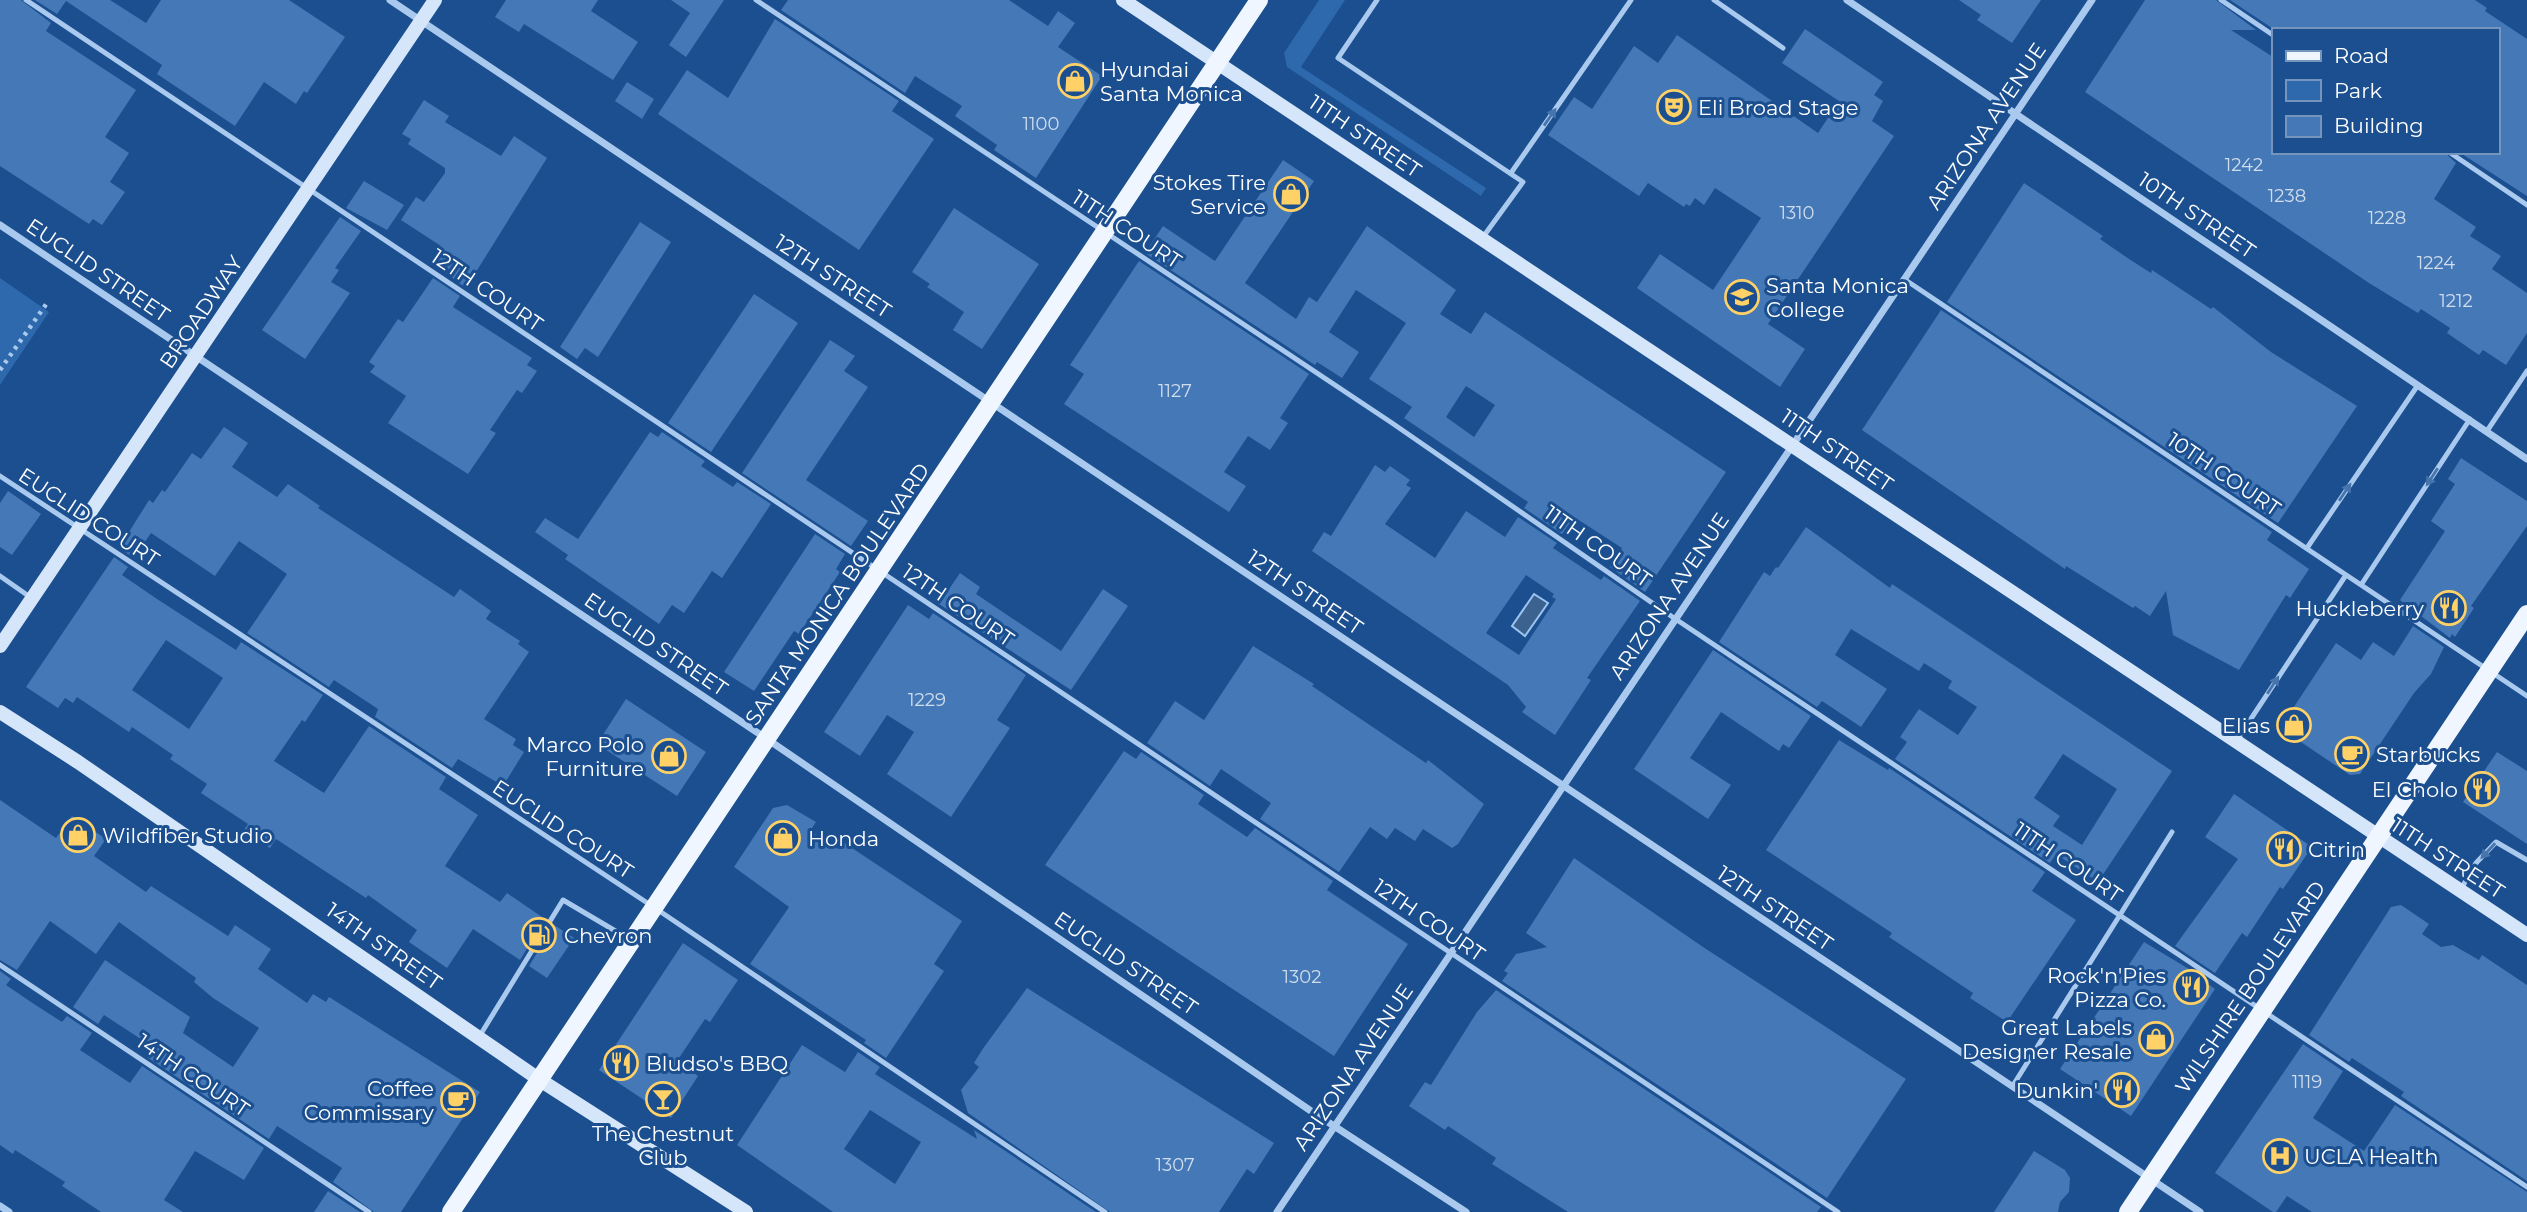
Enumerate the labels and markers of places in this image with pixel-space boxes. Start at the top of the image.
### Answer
place label: Hyundai Santa Monica [1100,57,1243,106]
shop icon: Hyundai Santa Monica [1056,62,1094,100]
theatre icon: Eli Broad Stage [1655,88,1693,126]
place label: Eli Broad Stage [1698,95,1859,120]
place label: Stokes Tire Service [1153,170,1266,219]
shop icon: Stokes Tire Service [1272,175,1310,213]
place label: Santa Monica College [1766,273,1909,322]
school or university icon: Santa Monica College [1723,278,1761,316]
restaurant icon: Huckleberry [2430,589,2468,627]
place label: Huckleberry [2295,596,2425,621]
shop icon: Elias [2275,706,2313,744]
place label: Elias [2222,713,2270,738]
place label: Marco Polo Furniture [526,732,644,781]
cafe icon: Starbucks [2333,735,2371,773]
shop icon: Marco Polo Furniture [650,737,688,775]
place label: Starbucks [2376,742,2480,767]
restaurant icon: El Cholo [2463,770,2501,808]
place label: El Cholo [2372,777,2458,802]
shop icon: Wildfiber Studio [59,816,97,854]
shop icon: Honda [764,819,802,857]
place label: Wildfiber Studio [102,823,273,848]
place label: Honda [808,826,879,851]
restaurant icon: Citrin [2265,830,2303,868]
place label: Citrin [2308,837,2365,862]
fuel station icon: Chevron [520,916,558,954]
place label: Chevron [564,923,652,948]
place label: Rock'n'Pies Pizza Co. [2047,963,2166,1012]
restaurant icon: Rock'n'Pies Pizza Co. [2172,968,2210,1006]
place label: Great Labels Designer Resale [1962,1015,2132,1064]
shop icon: Great Labels Designer Resale [2137,1020,2175,1058]
restaurant icon: Bludso's BBQ [602,1044,640,1082]
place label: Bludso's BBQ [646,1051,789,1076]
restaurant icon: Dunkin' [2103,1071,2141,1109]
place label: Coffee Commissary [304,1076,435,1125]
place label: Dunkin' [2016,1078,2098,1103]
bar icon: The Chestnut Club [644,1080,682,1118]
cafe icon: Coffee Commissary [439,1081,477,1119]
place label: The Chestnut Club [592,1121,734,1170]
hospital icon: UCLA Health [2261,1137,2299,1175]
place label: UCLA Health [2304,1144,2438,1169]

